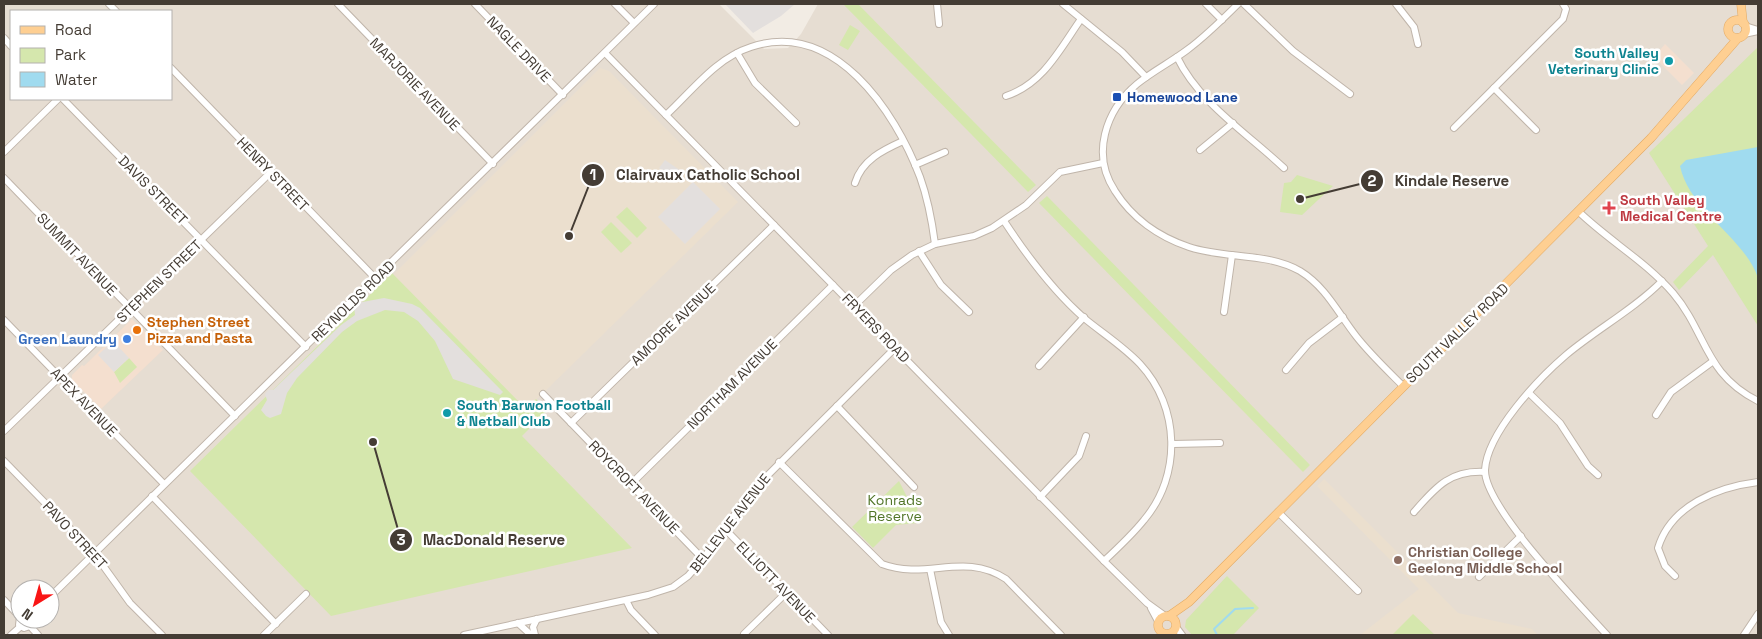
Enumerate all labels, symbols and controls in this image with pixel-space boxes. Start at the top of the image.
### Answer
legend [10,10,172,100]
street label: NAGLE DRIVE [483,12,555,86]
text: Road [55,20,92,39]
street label: MARJORIE AVENUE [366,34,464,134]
place label: South Valley Veterinary Clinic [1548,44,1659,78]
text: Park [55,45,86,64]
marker: South Valley Veterinary Clinic [1663,55,1675,67]
text: Water [55,70,98,89]
place label: Homewood Lane [1127,88,1238,106]
marker: Homewood Lane [1111,91,1123,103]
street label: HENRY STREET [233,133,313,215]
street label: DAVIS STREET [115,152,191,228]
callout: Clairvaux Catholic School [581,160,810,190]
text: 1 [590,165,596,184]
text: Clairvaux Catholic School [616,165,800,184]
callout: Kindale Reserve [1359,166,1519,196]
text: 2 [1368,171,1377,190]
text: Kindale Reserve [1395,171,1510,190]
place label: South Valley Medical Centre [1620,191,1722,225]
marker: South Valley Medical Centre [1602,201,1616,215]
street label: SUMMIT AVENUE [33,209,121,299]
street label: STEPHEN STREET [113,236,205,326]
street label: REYNOLDS ROAD [307,257,399,345]
street label: AMOORE AVENUE [627,279,719,369]
street label: SOUTH VALLEY ROAD [1402,279,1512,387]
street label: FRYERS ROAD [838,289,914,367]
place label: Stephen Street Pizza and Pasta [147,313,253,347]
marker: Stephen Street Pizza and Pasta [131,324,143,336]
place label: Green Laundry [18,330,117,348]
marker: Green Laundry [121,333,133,345]
street label: NORTHAM AVENUE [683,335,781,433]
street label: APEX AVENUE [47,364,121,440]
place label: South Barwon Football & Netball Club [457,396,611,430]
marker: South Barwon Football & Netball Club [441,407,453,419]
street label: ROYCROFT AVENUE [585,436,683,538]
street label: BELLEVUE AVENUE [686,470,774,576]
park label: Konrads Reserve [868,491,922,525]
street label: PAVO STREET [39,497,111,573]
callout: MacDonald Reserve [388,525,576,555]
text: 3 [396,530,406,549]
text: MacDonald Reserve [423,530,565,549]
street label: ELLIOTT AVENUE [733,538,819,627]
place label: Christian College Geelong Middle School [1408,543,1562,577]
marker: Christian College Geelong Middle School [1392,554,1404,566]
north arrow [10,579,60,629]
text: N [18,604,36,624]

